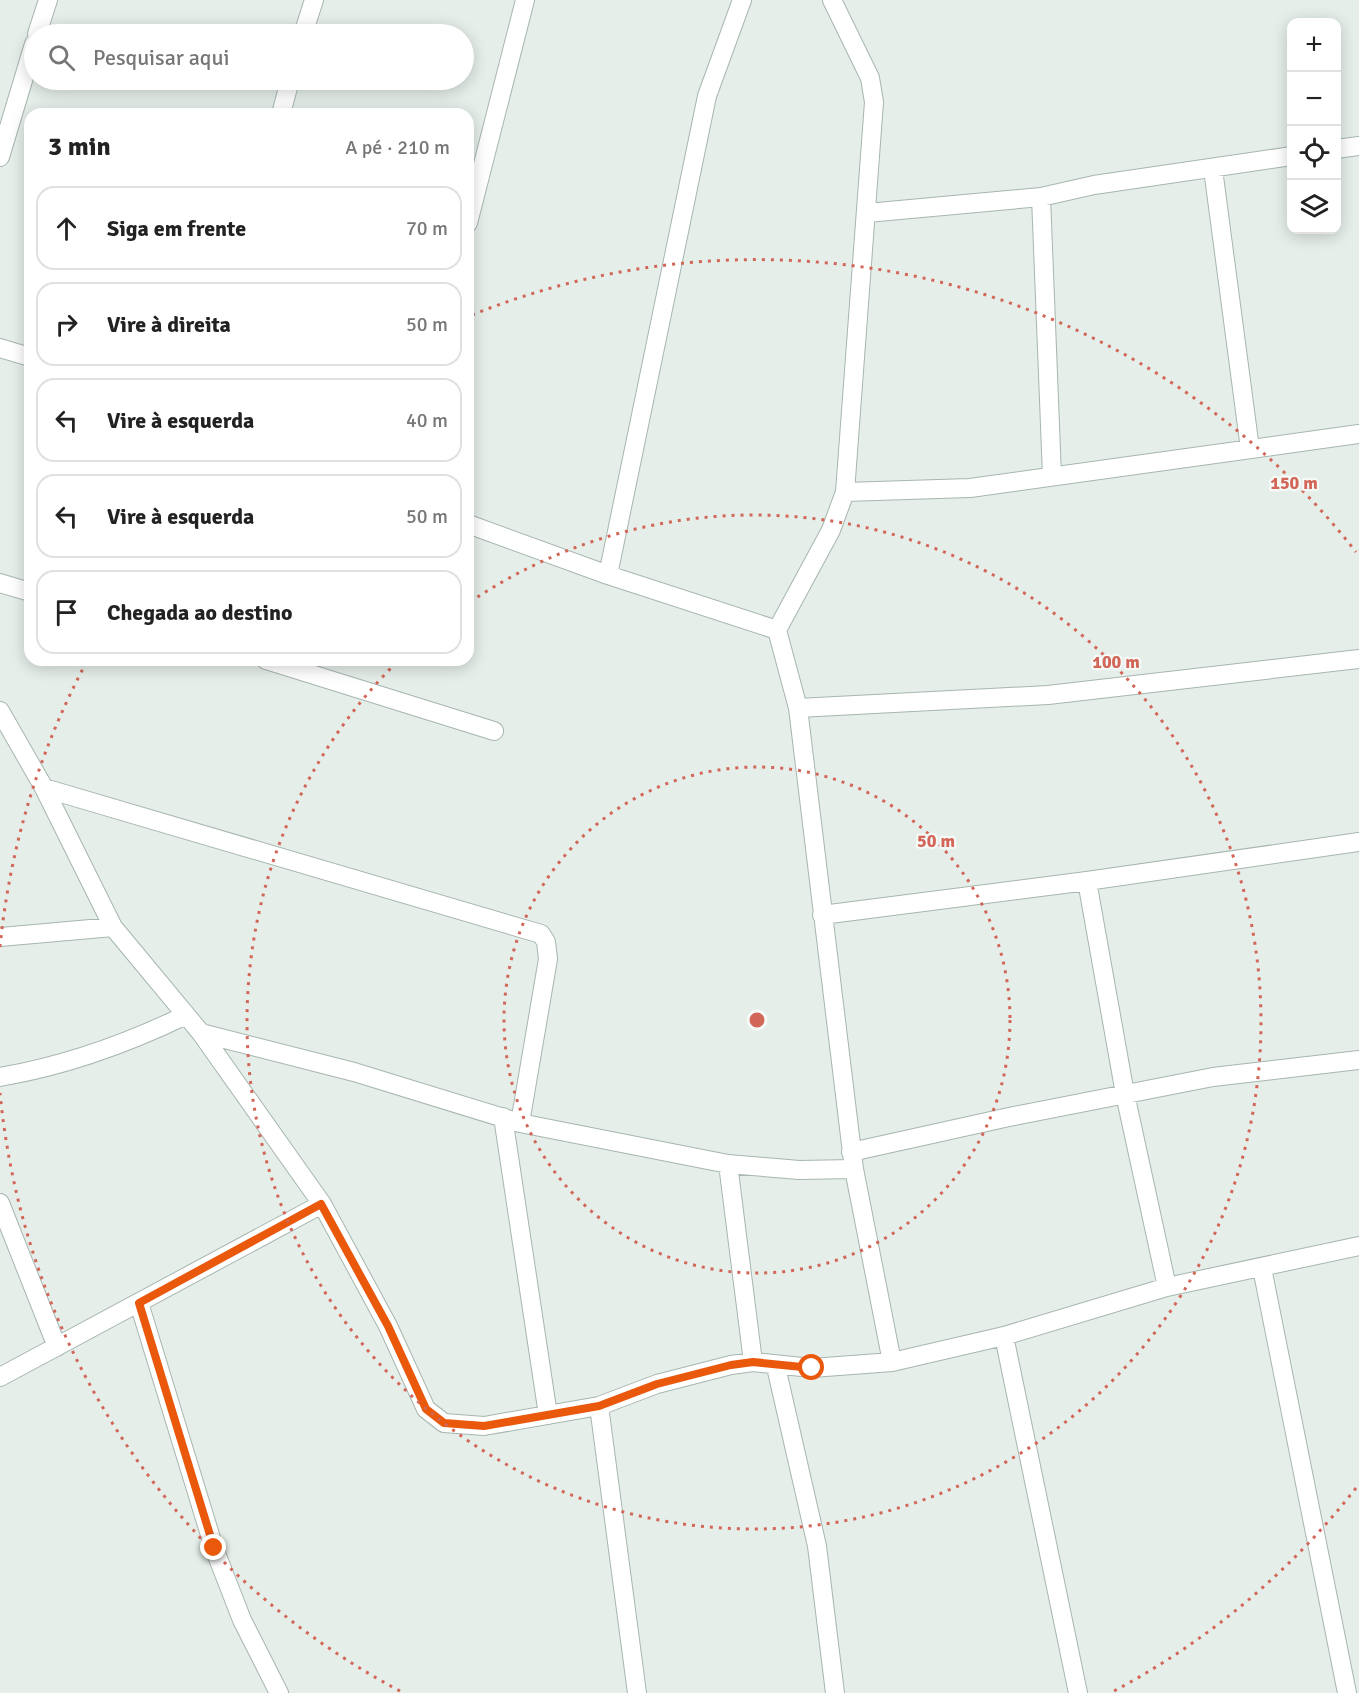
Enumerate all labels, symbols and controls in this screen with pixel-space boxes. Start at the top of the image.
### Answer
map controls [1287,18,1341,234]
button: + [1287,18,1341,72]
search box [24,24,474,90]
icon: search [45,41,78,74]
text: Pesquisar aqui [93,44,229,71]
button: − [1287,72,1341,126]
button: locate [1287,126,1341,180]
text: 3 min [48,131,111,163]
text: A pé · 210 m [345,135,450,160]
button: layers [1287,180,1341,234]
icon: ahead [50,212,83,245]
text: Siga em frente [107,215,246,242]
text: 70 m [406,216,448,241]
icon: right [50,308,83,341]
text: Vire à direita [107,311,231,338]
text: 50 m [406,312,448,337]
icon: left [50,404,83,437]
text: Vire à esquerda [107,407,254,434]
text: 40 m [406,408,448,433]
text: 150 m [1270,472,1318,494]
icon: left [50,500,83,533]
text: Vire à esquerda [107,503,254,530]
text: 50 m [406,504,448,529]
icon: arrive [50,596,83,629]
text: Chegada ao destino [107,599,293,626]
text: 100 m [1092,651,1140,673]
text: 50 m [917,830,955,852]
centre of rings [747,1010,767,1030]
route start [798,1354,824,1380]
route end [200,1534,226,1560]

